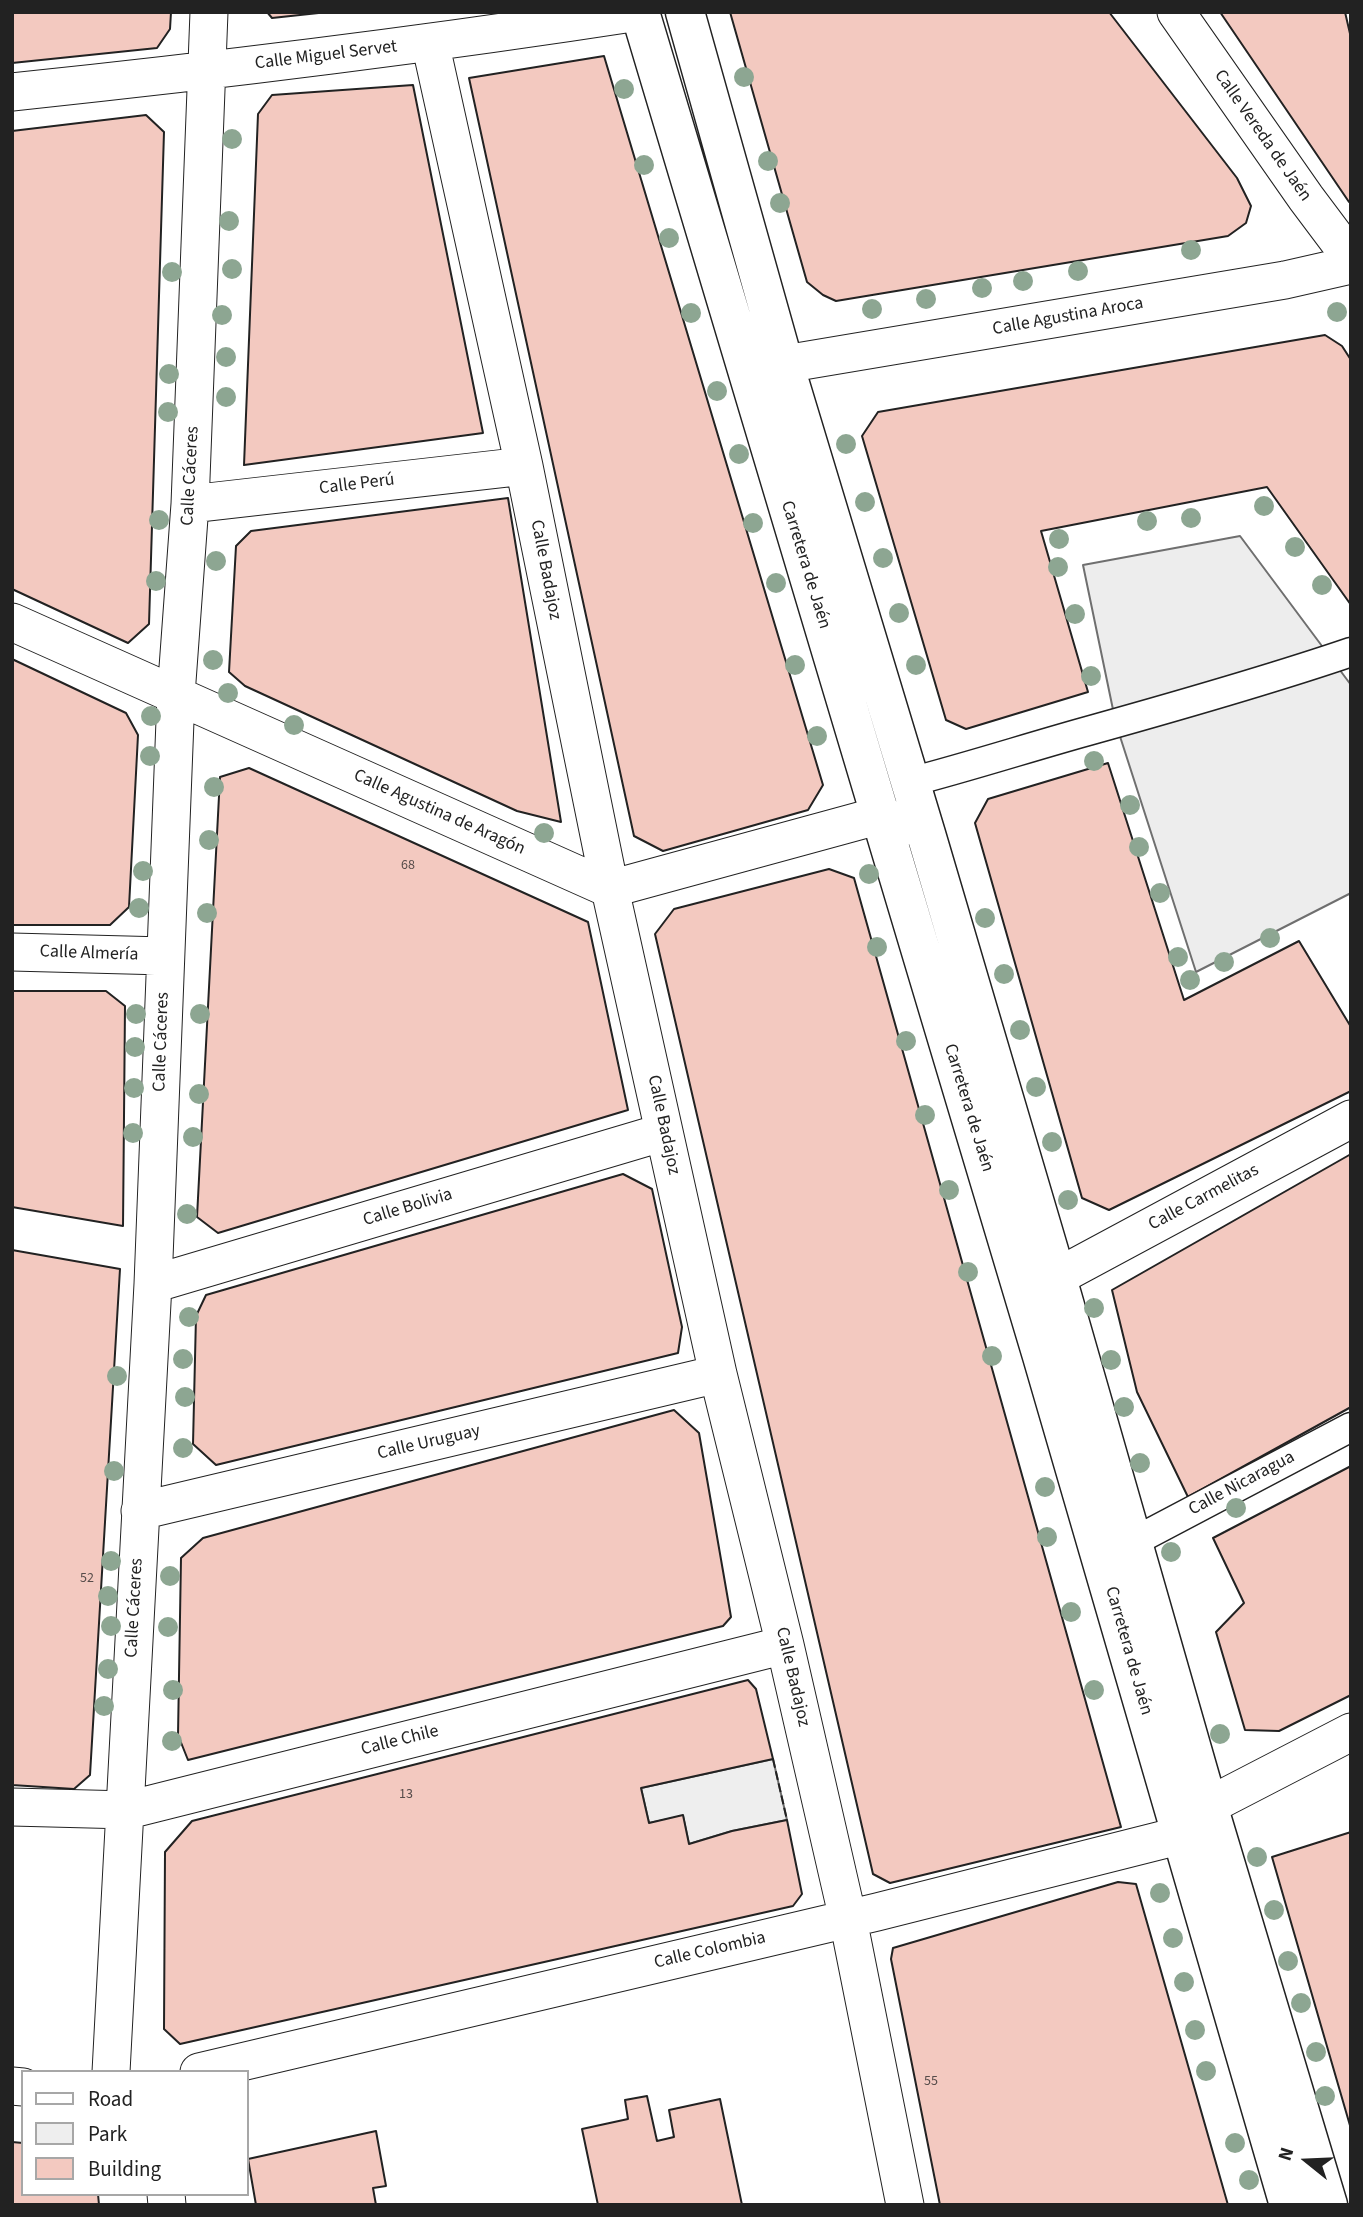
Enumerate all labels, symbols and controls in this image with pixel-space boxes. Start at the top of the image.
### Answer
street label: Calle Miguel Servet [254,37,398,75]
street label: Calle Vereda de Jaén [1209,66,1315,206]
street label: Calle Agustina Aroca [991,293,1145,341]
street label: Calle Cáceres [178,426,204,526]
street label: Calle Perú [318,470,396,500]
street label: Carretera de Jaén [775,498,835,632]
street label: Calle Badajoz [525,518,565,622]
street label: Calle Agustina de Aragón [350,765,528,861]
house number: 68 [401,858,415,874]
street label: Calle Almería [39,941,139,967]
street label: Calle Cáceres [149,992,175,1092]
street label: Carretera de Jaén [938,1041,998,1175]
street label: Calle Badajoz [642,1073,684,1177]
street label: Calle Carmelitas [1145,1160,1263,1236]
street label: Calle Bolivia [361,1184,455,1232]
street label: Calle Uruguay [375,1421,483,1465]
street label: Calle Nicaragua [1185,1447,1299,1521]
street label: Calle Cáceres [122,1558,148,1658]
house number: 52 [80,1571,94,1587]
street label: Carretera de Jaén [1099,1584,1157,1718]
street label: Calle Badajoz [770,1625,814,1729]
street label: Calle Chile [359,1721,441,1761]
house number: 13 [399,1787,413,1803]
street label: Calle Colombia [652,1928,768,1974]
legend [21,2070,248,2196]
house number: 55 [924,2074,938,2090]
text: Road [88,2084,133,2114]
text: Park [88,2119,127,2149]
north arrow [1272,2126,1342,2196]
text: N [1272,2144,1301,2165]
text: Building [88,2154,161,2184]

